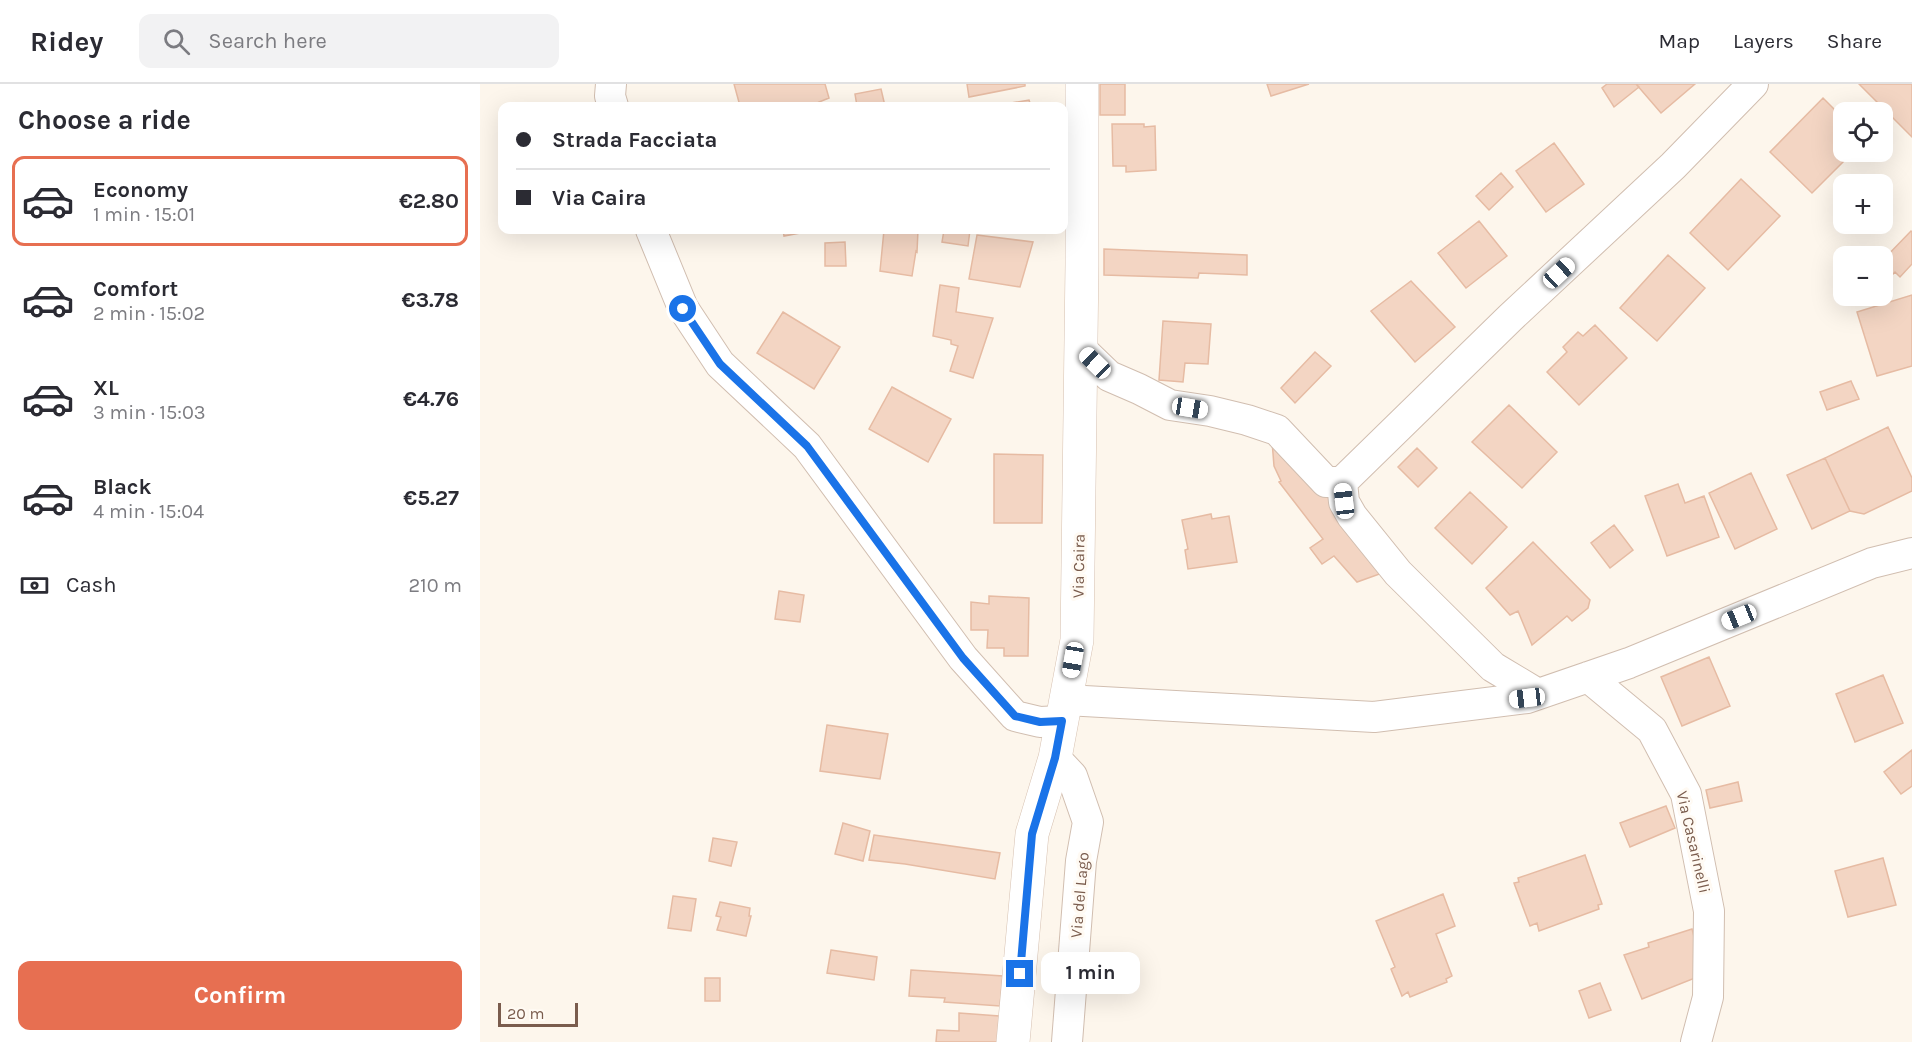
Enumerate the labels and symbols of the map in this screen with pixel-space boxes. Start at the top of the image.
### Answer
car [1540,254,1578,292]
route start [669,295,696,322]
car [1076,344,1114,382]
car [1171,396,1209,420]
car [1333,482,1355,520]
street label: Via Caira [1068,534,1089,598]
car [1719,602,1759,632]
car [1061,641,1085,679]
car [1508,687,1546,709]
street label: Via Casarinelli [1673,789,1715,895]
street label: Via del Lago [1066,851,1093,939]
callout: 1 min [1041,953,1140,995]
route end [1006,960,1033,987]
scale bar [498,1000,578,1028]

